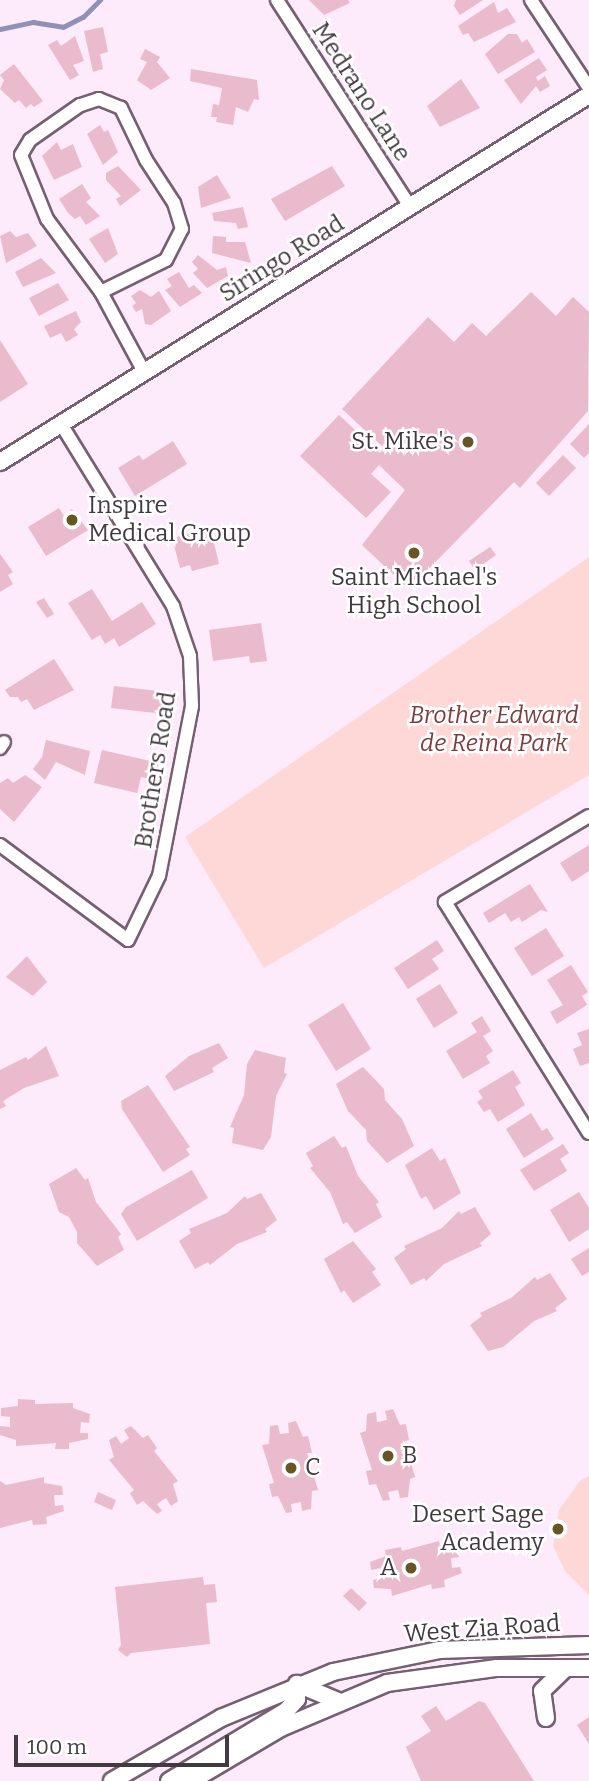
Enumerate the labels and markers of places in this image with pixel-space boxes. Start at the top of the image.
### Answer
place label: St. Mike's [351,428,454,456]
marker: St. Mike's [460,434,476,450]
place label: Inspire Medical Group [88,492,251,548]
marker: Inspire Medical Group [62,510,82,530]
marker: Saint Michael's High School [406,545,422,561]
place label: Saint Michael's High School [331,564,497,620]
place label: B [402,1442,417,1470]
marker: B [380,1448,396,1464]
place label: C [305,1454,321,1482]
marker: C [283,1460,299,1476]
place label: Desert Sage Academy [412,1501,544,1557]
marker: Desert Sage Academy [550,1521,566,1537]
place label: A [380,1554,397,1582]
marker: A [403,1560,419,1576]

